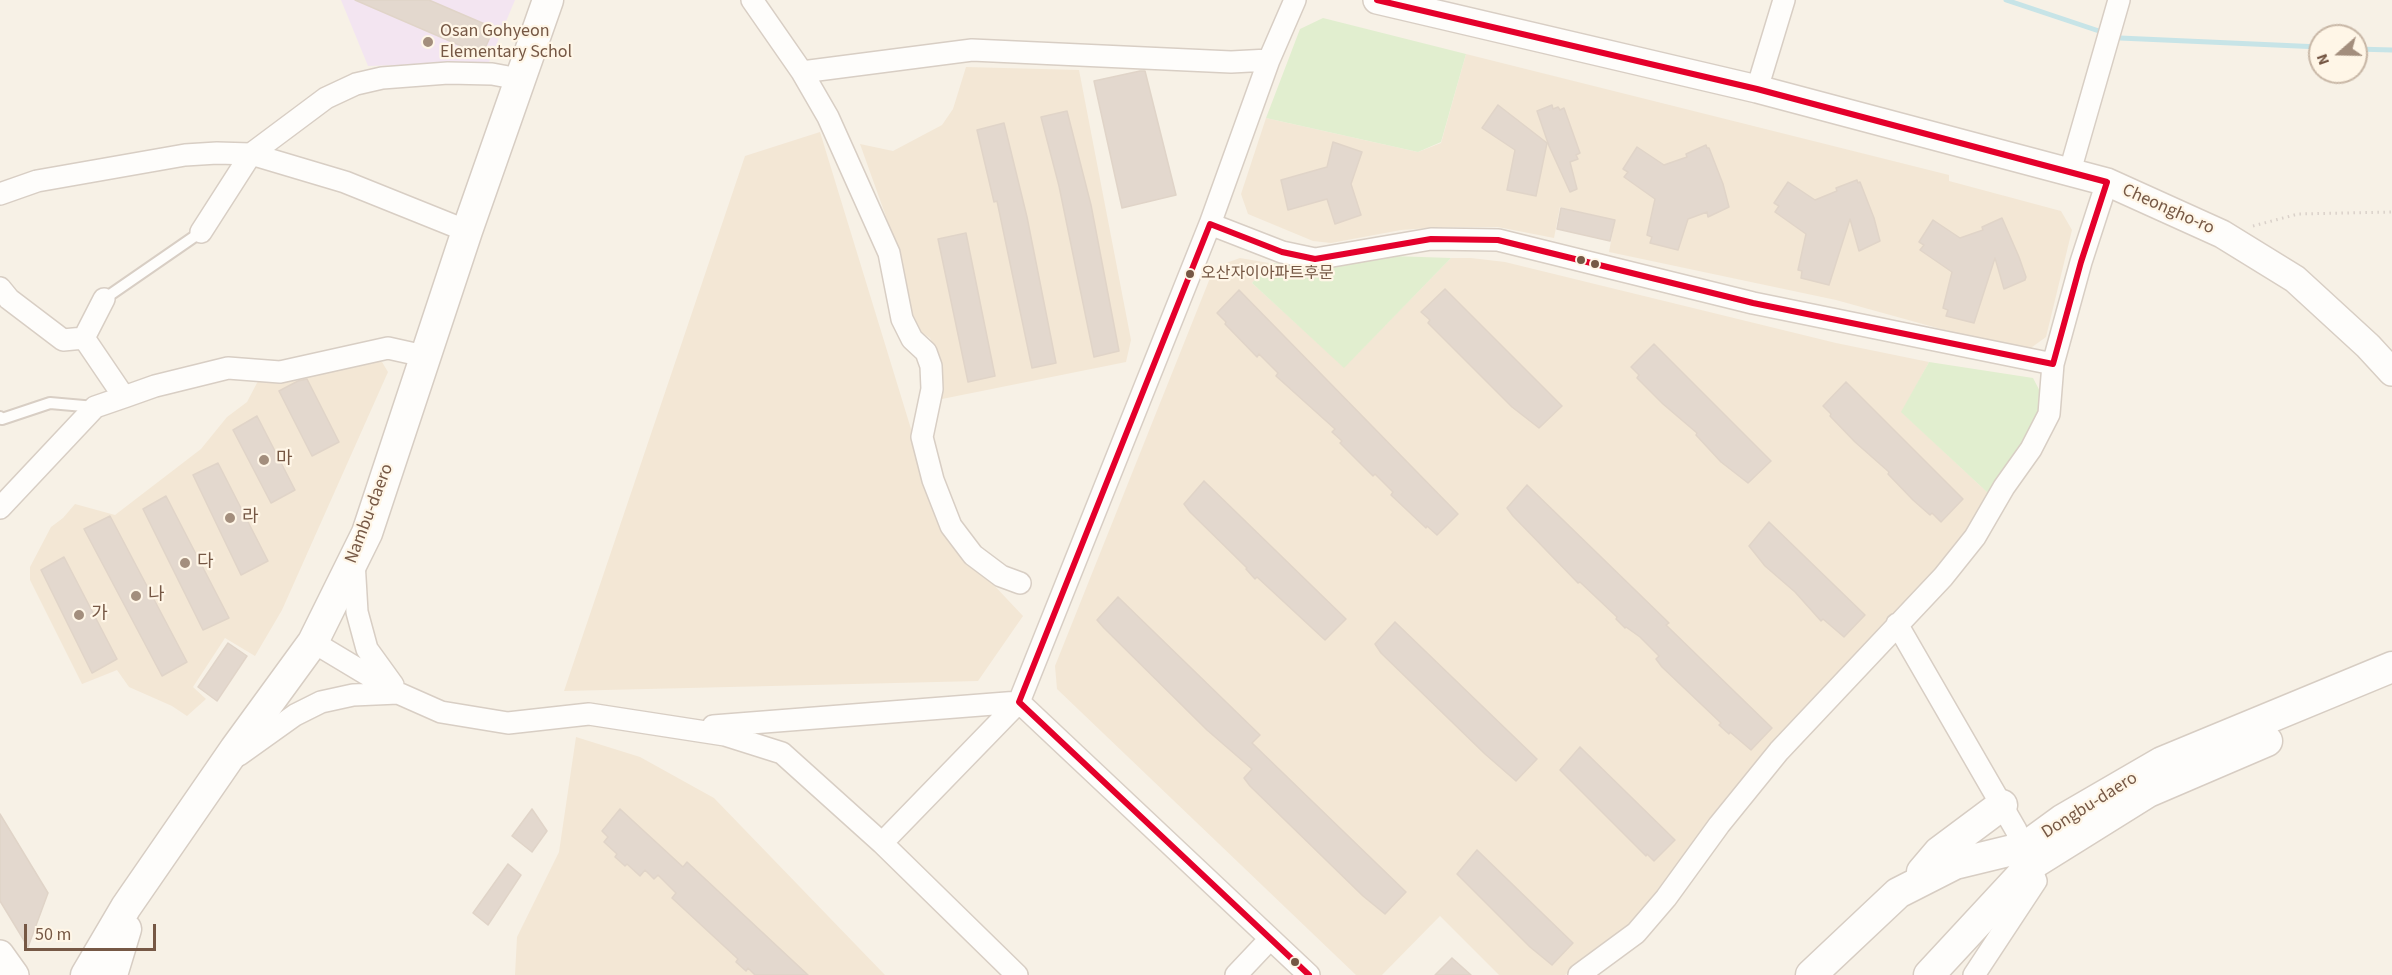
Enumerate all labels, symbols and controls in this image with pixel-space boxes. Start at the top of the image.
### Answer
place label: Osan Gohyeon Elementary Schol [440,21,572,63]
north arrow [2308,24,2368,84]
marker: Osan Gohyeon Elementary Schol [421,35,435,49]
text: N [2311,51,2335,68]
street label: Cheongho-ro [2118,180,2218,240]
unlabelled marker [1575,254,1587,266]
unlabelled marker [1589,258,1601,270]
place label: 오산자이아파트후문 [1201,264,1333,284]
marker: 오산자이아파트후문 [1184,268,1196,280]
place label: 마 [276,449,293,471]
marker: 마 [257,453,271,467]
street label: Nambu-daero [341,461,399,567]
place label: 라 [242,507,259,529]
marker: 라 [223,511,237,525]
place label: 다 [197,552,214,574]
marker: 다 [178,556,192,570]
place label: 나 [148,585,165,607]
marker: 나 [129,589,143,603]
place label: 가 [91,604,108,626]
marker: 가 [72,608,86,622]
street label: Dongbu-daero [2038,768,2142,844]
scale bar [27,912,159,950]
text: 50 m [35,922,71,947]
unlabelled marker [1289,956,1301,968]

